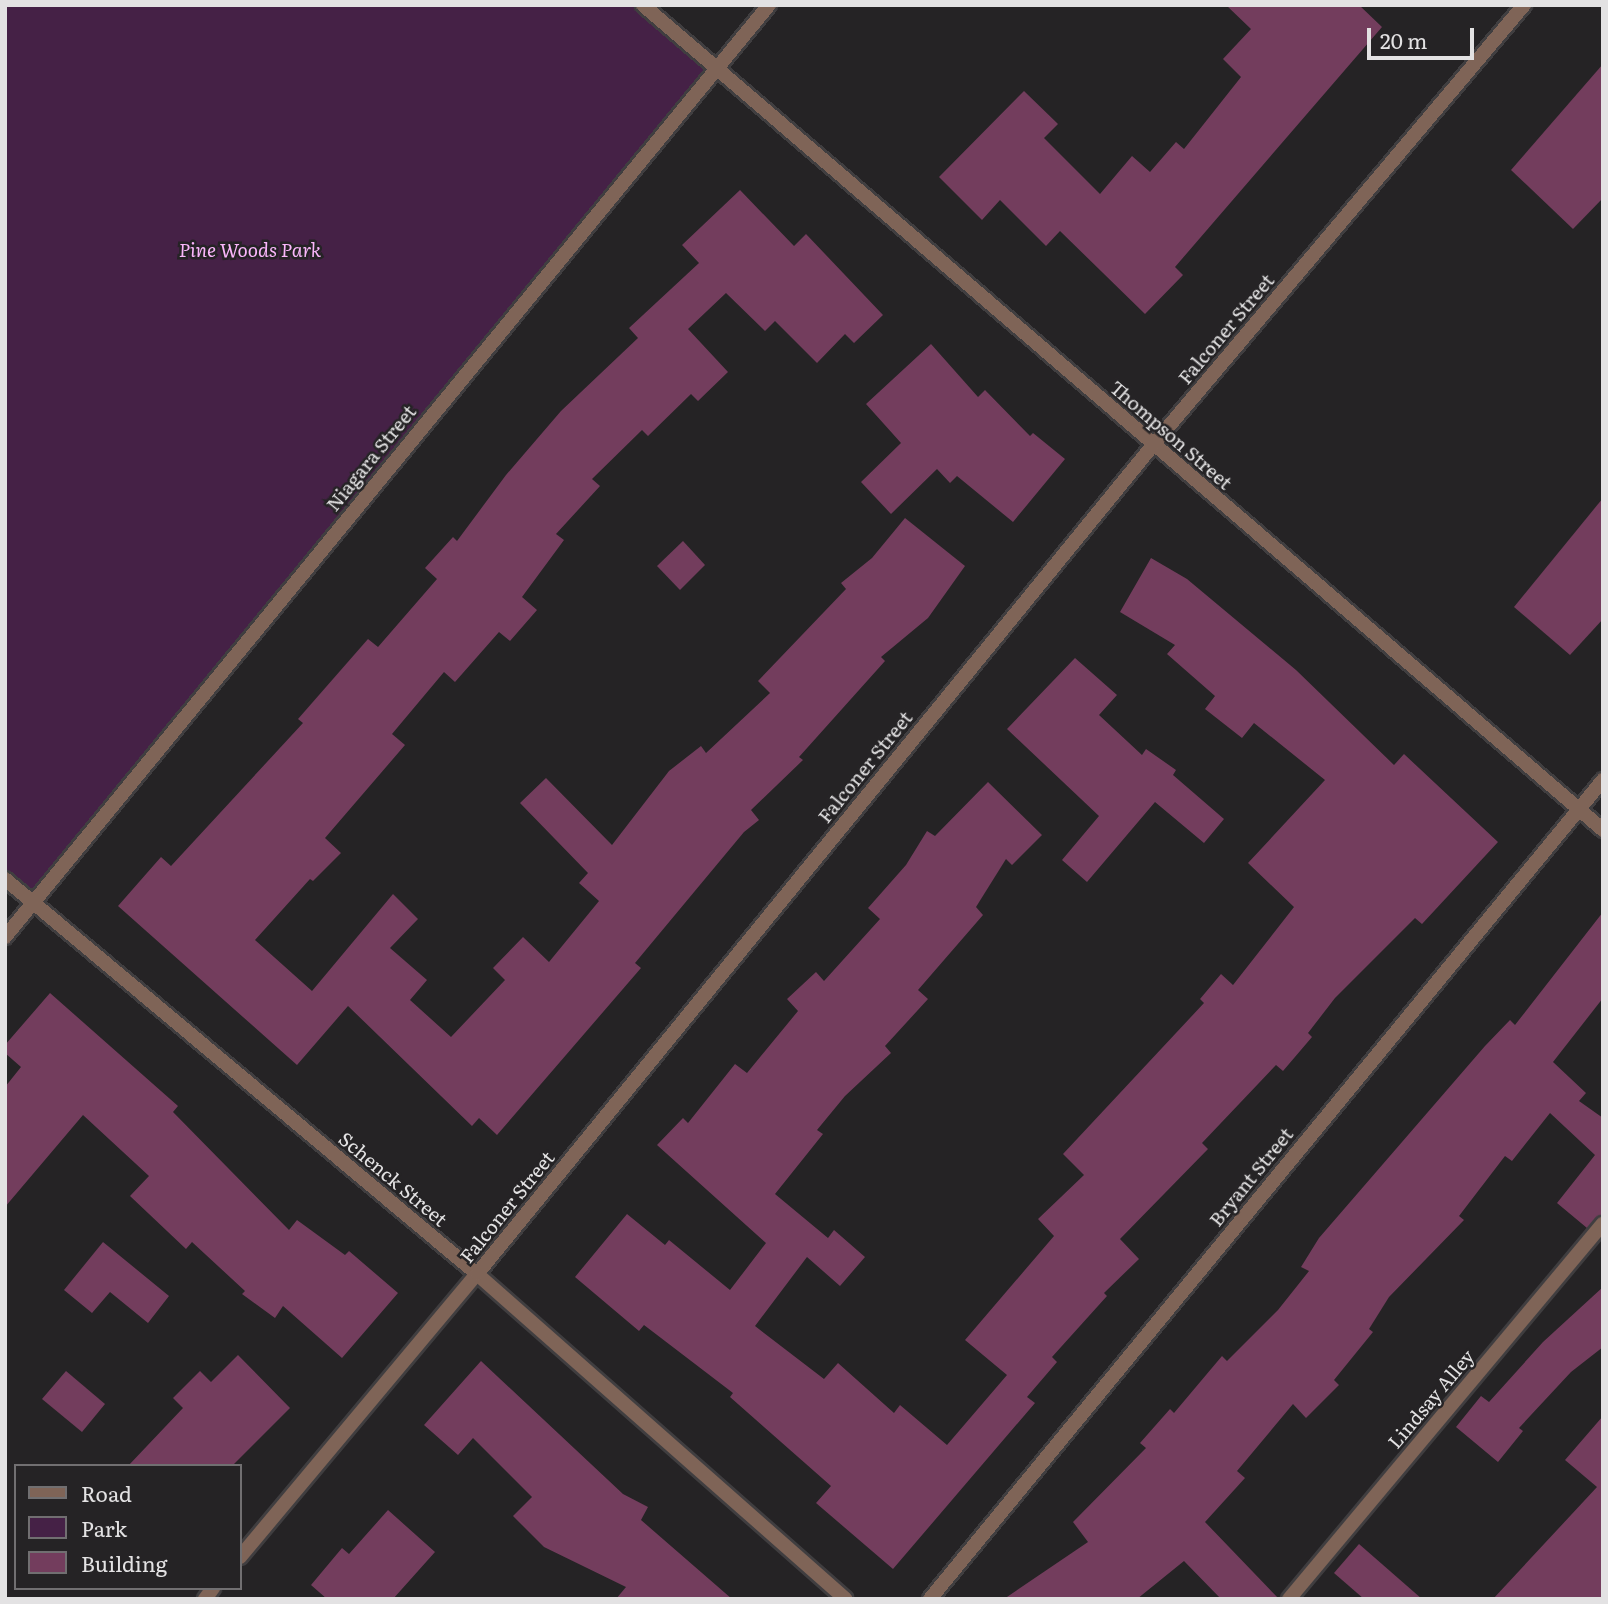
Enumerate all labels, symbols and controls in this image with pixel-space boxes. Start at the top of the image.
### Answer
scale bar [1370,14,1477,58]
text: 20 m [1380,24,1427,55]
park label: Pine Woods Park [179,239,321,261]
street label: Falconer Street [1173,269,1279,389]
street label: Thompson Street [1105,376,1237,494]
street label: Niagara Street [321,400,421,516]
street label: Falconer Street [813,707,917,827]
street label: Bryant Street [1204,1123,1298,1231]
street label: Schenck Street [334,1127,452,1231]
street label: Falconer Street [455,1147,559,1267]
street label: Lindsay Alley [1383,1345,1479,1453]
legend [14,1464,242,1590]
text: Road [81,1477,132,1508]
text: Park [81,1512,127,1543]
text: Building [81,1547,167,1578]

